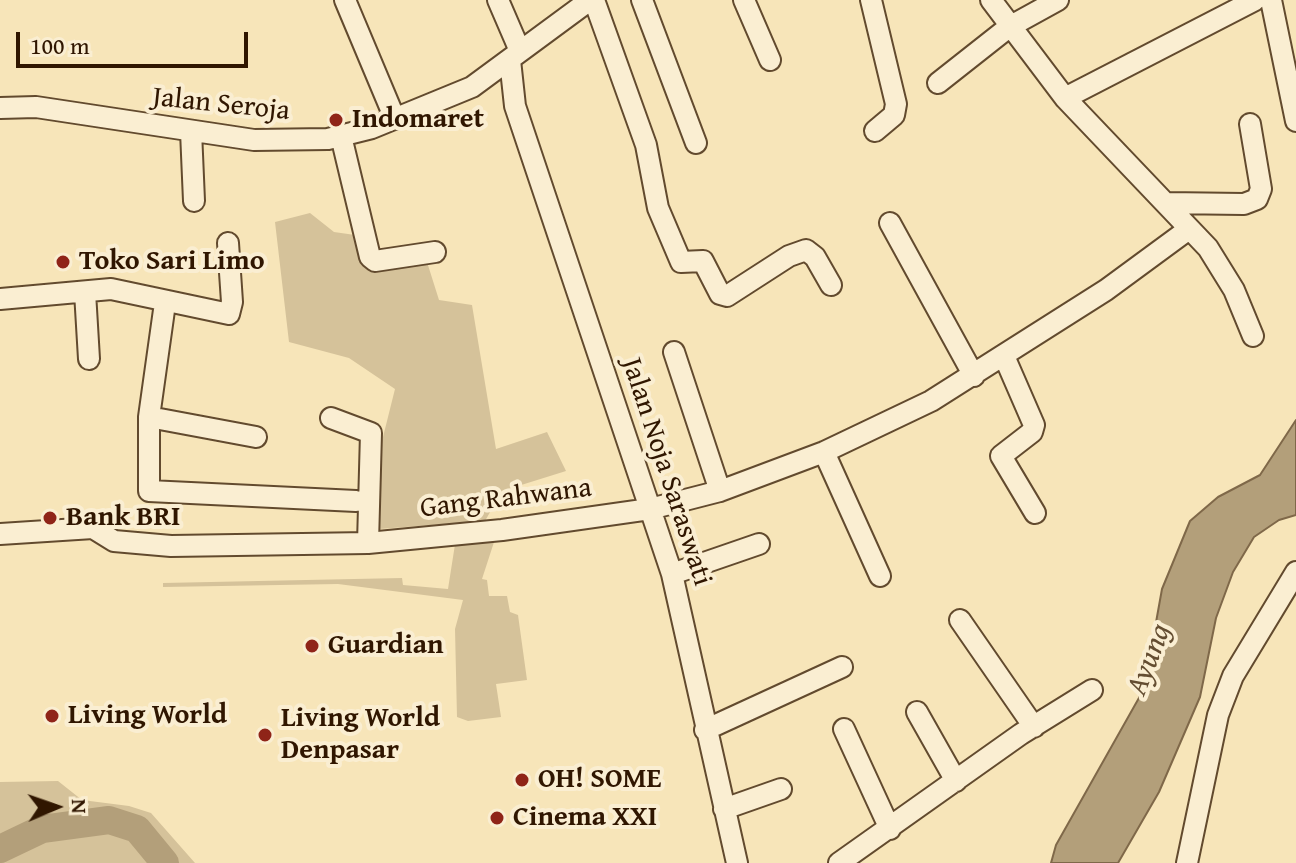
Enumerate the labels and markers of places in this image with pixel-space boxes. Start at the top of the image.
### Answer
place label: Indomaret [352,103,484,137]
marker: Indomaret [327,111,345,129]
place label: Toko Sari Limo [79,245,265,279]
marker: Toko Sari Limo [54,253,72,271]
place label: Bank BRI [66,501,180,535]
marker: Bank BRI [41,509,59,527]
place label: Guardian [328,629,444,663]
marker: Guardian [303,637,321,655]
place label: Living World [68,699,227,733]
place label: Living World Denpasar [281,702,440,768]
marker: Living World [43,707,61,725]
marker: Living World Denpasar [256,726,274,744]
place label: OH! SOME [538,763,662,797]
marker: OH! SOME [513,771,531,789]
place label: Cinema XXI [513,801,657,835]
marker: Cinema XXI [488,809,506,827]

